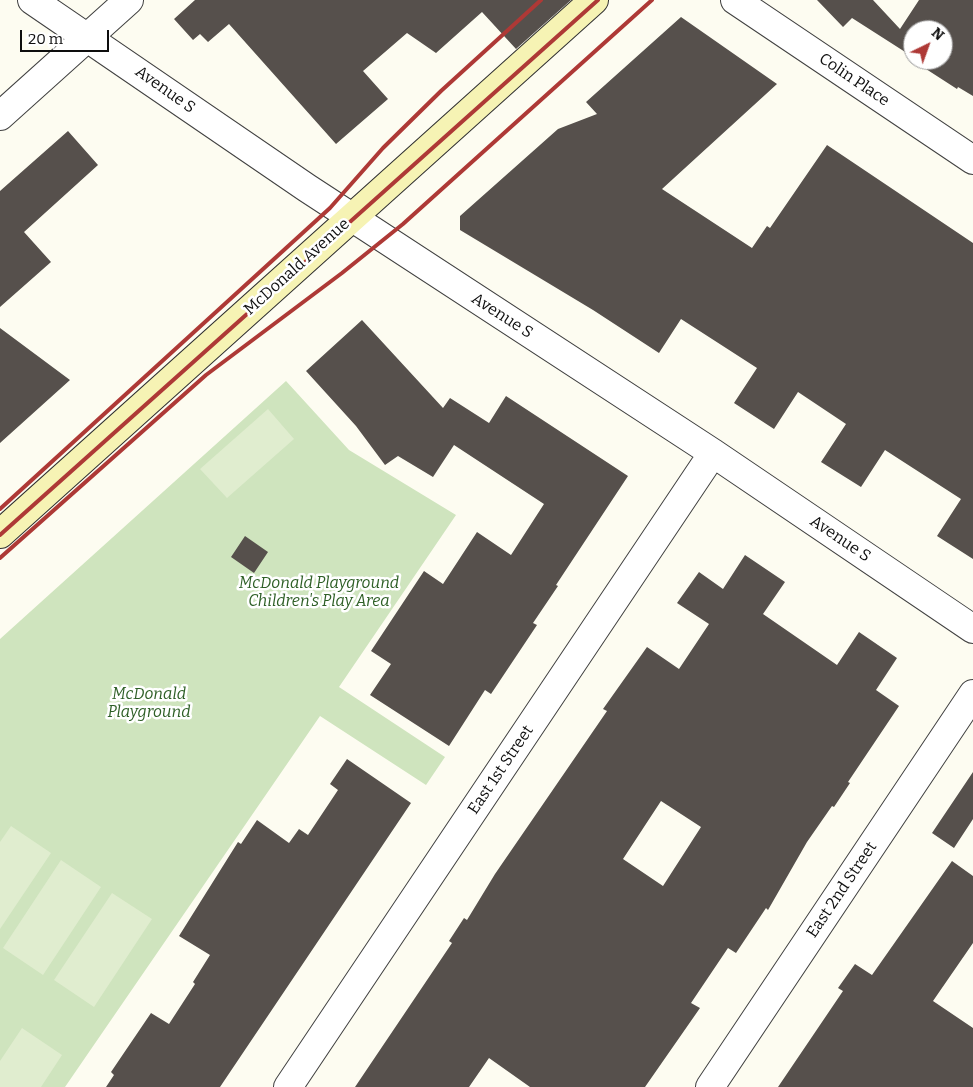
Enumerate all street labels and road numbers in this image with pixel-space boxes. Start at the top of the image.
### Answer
street label: Colin Place [815,49,893,111]
street label: Avenue S [131,62,199,118]
street label: McDonald Avenue [240,215,354,319]
street label: Avenue S [468,289,536,343]
street label: Avenue S [806,512,874,566]
street label: East 1st Street [464,722,538,818]
street label: East 2nd Street [803,838,881,942]

